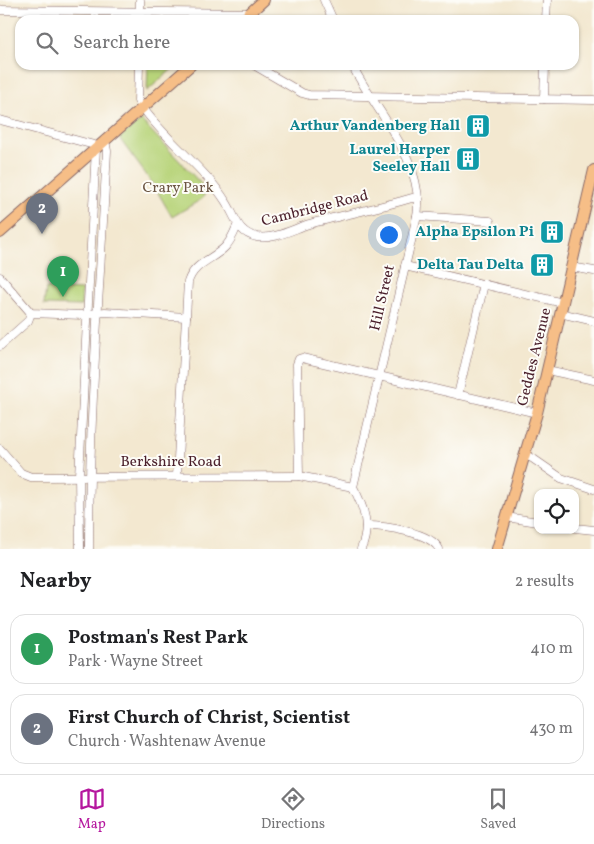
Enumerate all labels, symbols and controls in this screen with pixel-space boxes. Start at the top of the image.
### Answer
search box [15,15,579,70]
icon: search [33,29,61,57]
text: Search here [73,30,170,56]
building icon: Arthur Vandenberg Hall [465,113,491,139]
place label: Arthur Vandenberg Hall [290,116,460,137]
place label: Laurel Harper Seeley Hall [350,140,450,178]
building icon: Laurel Harper Seeley Hall [455,146,481,172]
park label: Crary Park [142,178,214,199]
street label: Cambridge Road [259,186,371,232]
pin: 2 [26,193,58,234]
building icon: Alpha Epsilon Pi [539,219,565,245]
your location [376,222,402,248]
place label: Alpha Epsilon Pi [416,222,534,243]
building icon: Delta Tau Delta [529,252,555,278]
place label: Delta Tau Delta [417,255,524,276]
pin: 1 [47,256,79,297]
street label: Hill Street [365,263,401,333]
street label: Geddes Avenue [513,306,557,408]
street label: Berkshire Road [120,452,222,473]
map controls [534,489,579,534]
button: locate [534,489,579,534]
text: Nearby [20,567,91,596]
text: 2 results [515,571,574,593]
text: Postman's Rest Park [68,625,248,651]
text: 1 [34,638,40,660]
text: 410 m [530,638,573,660]
text: Park · Wayne Street [68,651,203,673]
text: First Church of Christ, Scientist [68,705,350,731]
text: 2 [33,718,41,740]
text: 430 m [529,718,573,740]
text: Church · Washtenaw Avenue [68,731,266,753]
tab: Map [78,785,106,834]
tab: Directions [261,785,325,834]
tab: Saved [480,785,516,834]

